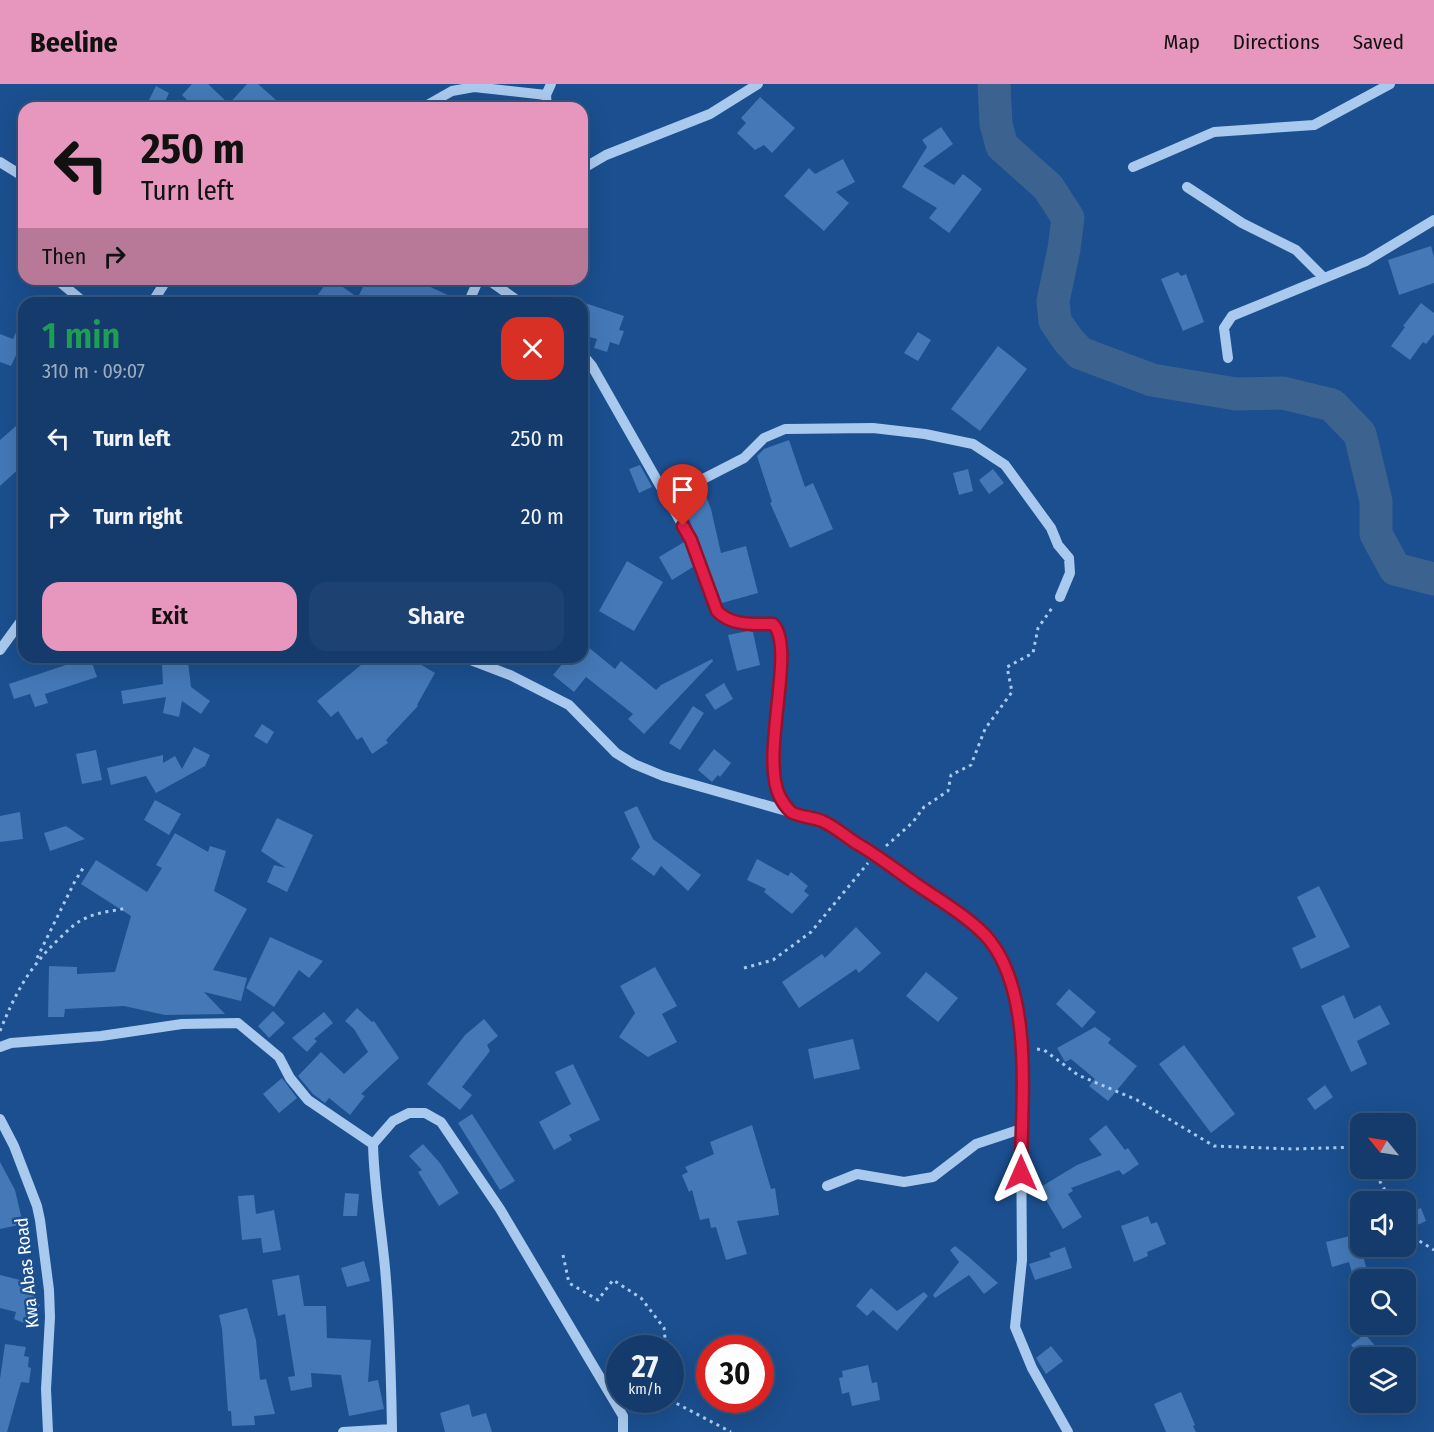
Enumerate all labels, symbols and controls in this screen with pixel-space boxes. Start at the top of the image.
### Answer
text: Beeline [30,26,118,59]
text: Map [1163,29,1200,55]
text: Directions [1233,29,1320,55]
text: Saved [1353,29,1404,55]
text: 250 m [141,124,245,174]
icon: left [42,126,120,204]
text: Turn left [141,175,234,207]
icon: right [98,240,131,273]
text: Then [42,243,86,270]
text: 1 min [42,314,120,358]
button: close [501,317,564,380]
text: 310 m · 09:07 [42,359,145,383]
icon: left [42,422,75,455]
text: Turn left [93,425,171,452]
text: 250 m [511,425,564,452]
pin [657,464,708,526]
icon: arrive [666,473,699,506]
icon: right [42,500,75,533]
text: Turn right [93,503,182,530]
text: 20 m [521,503,564,530]
button: Exit [42,582,297,651]
button: Share [309,582,564,651]
north arrow [1350,1113,1416,1179]
map controls [1350,1113,1416,1413]
position arrow [989,1141,1053,1205]
button: sound [1350,1191,1416,1257]
street label: Kwa Abas Road [10,1217,44,1329]
button: search [1350,1269,1416,1335]
speed limit sign: 30 [696,1335,774,1413]
button: layers [1350,1347,1416,1413]
text: 27 [632,1349,658,1385]
text: km/h [628,1380,662,1398]

